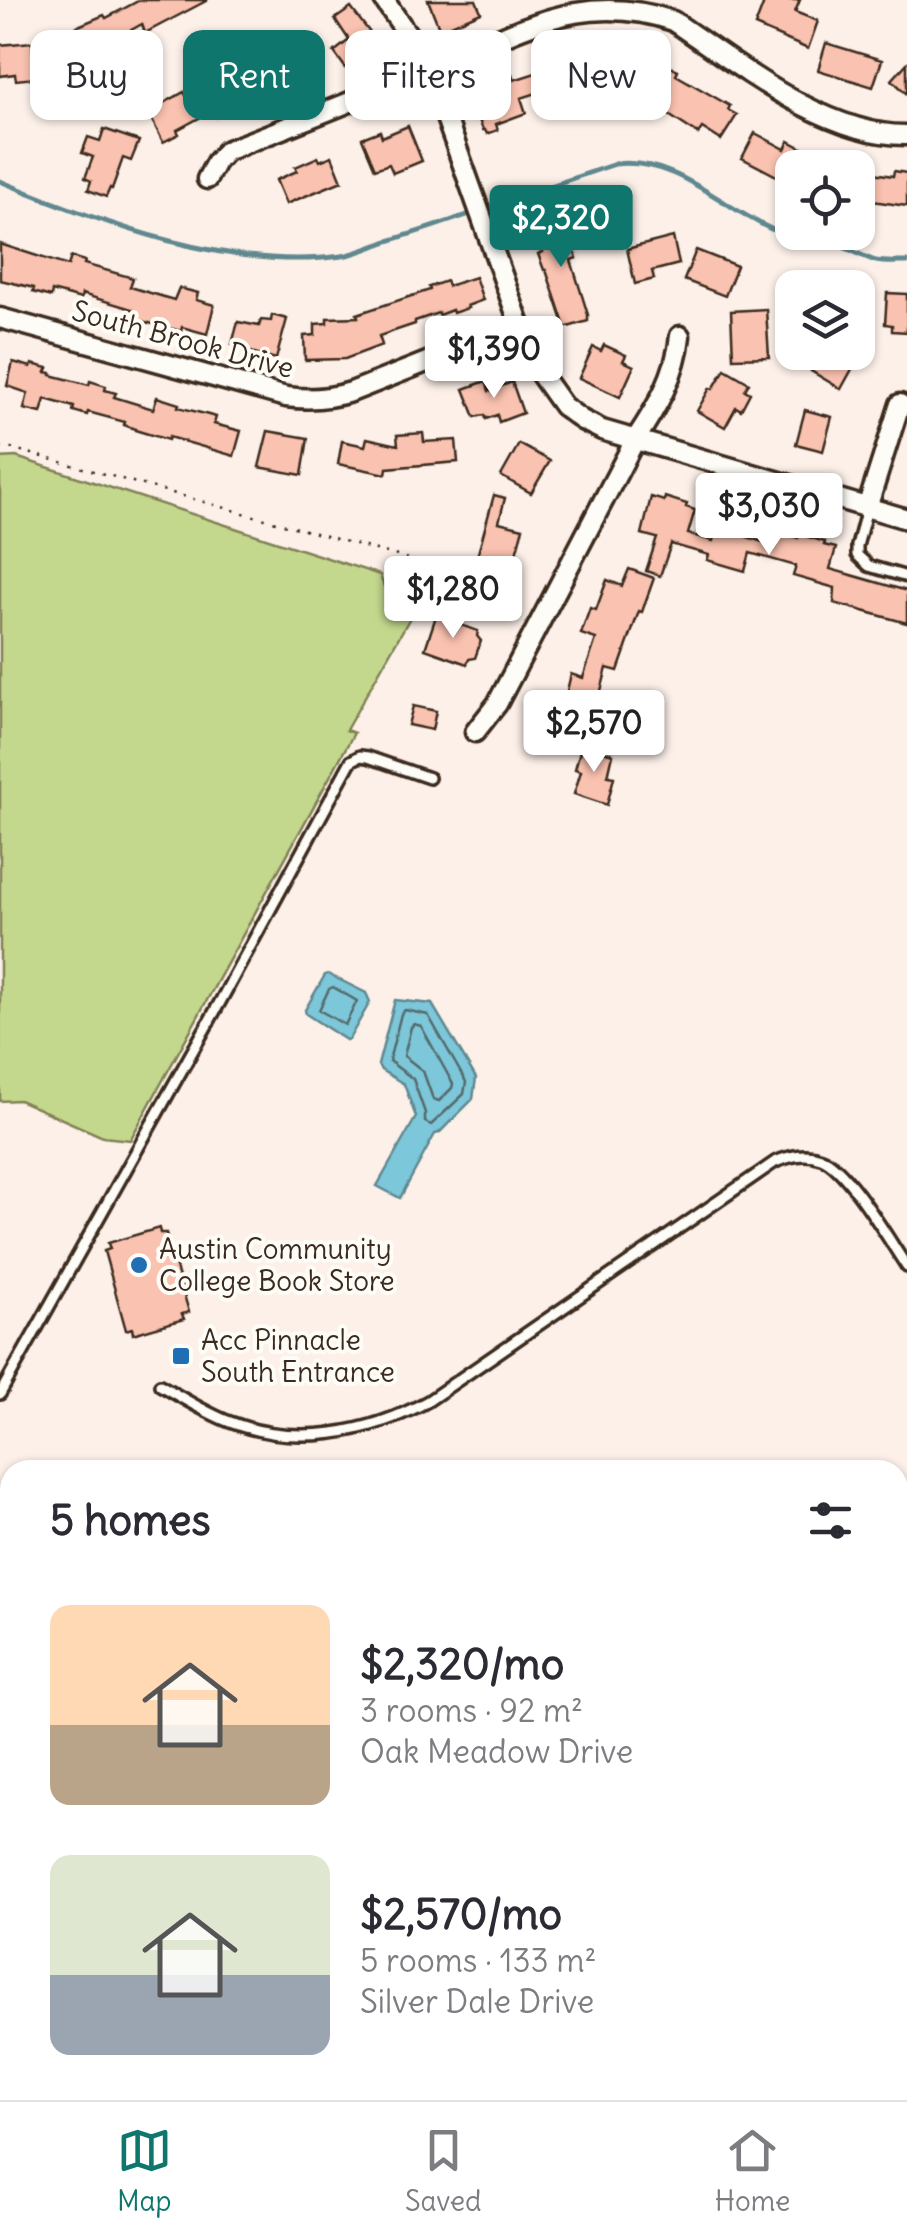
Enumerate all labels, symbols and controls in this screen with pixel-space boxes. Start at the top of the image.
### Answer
chip: Buy [30,30,163,120]
chip: Rent [183,30,325,120]
chip: Filters [345,30,511,120]
chip: New [531,30,671,120]
map controls [775,150,875,370]
button: locate [775,150,875,250]
pin: $2,320 [480,185,642,270]
text: $2,320 [512,197,610,238]
button: layers [775,270,875,370]
street label: South Brook Drive [68,292,298,386]
pin: $1,390 [413,316,575,401]
text: $1,390 [447,328,541,369]
pin: $3,030 [688,473,850,558]
text: $3,030 [718,485,820,526]
pin: $1,280 [372,556,534,641]
text: $1,280 [406,568,500,609]
pin: $2,570 [513,690,675,775]
text: $2,570 [545,702,643,743]
place label: Austin Community College Book Store [159,1231,395,1299]
marker: Austin Community College Book Store [128,1254,150,1276]
place label: Acc Pinnacle South Entrance [201,1322,395,1390]
marker: Acc Pinnacle South Entrance [170,1345,192,1367]
icon: filters [803,1493,858,1548]
text: 5 homes [50,1494,211,1546]
text: $2,320/mo [360,1638,564,1690]
icon: home [130,1645,250,1765]
text: 3 rooms · 92 m² [360,1690,583,1731]
text: Oak Meadow Drive [360,1731,633,1772]
text: $2,570/mo [360,1888,562,1940]
icon: home [130,1895,250,2015]
text: 5 rooms · 133 m² [360,1940,596,1981]
text: Silver Dale Drive [360,1981,594,2022]
tab: Map [117,2123,172,2219]
tab: Saved [405,2123,482,2219]
tab: Home [715,2123,790,2219]

